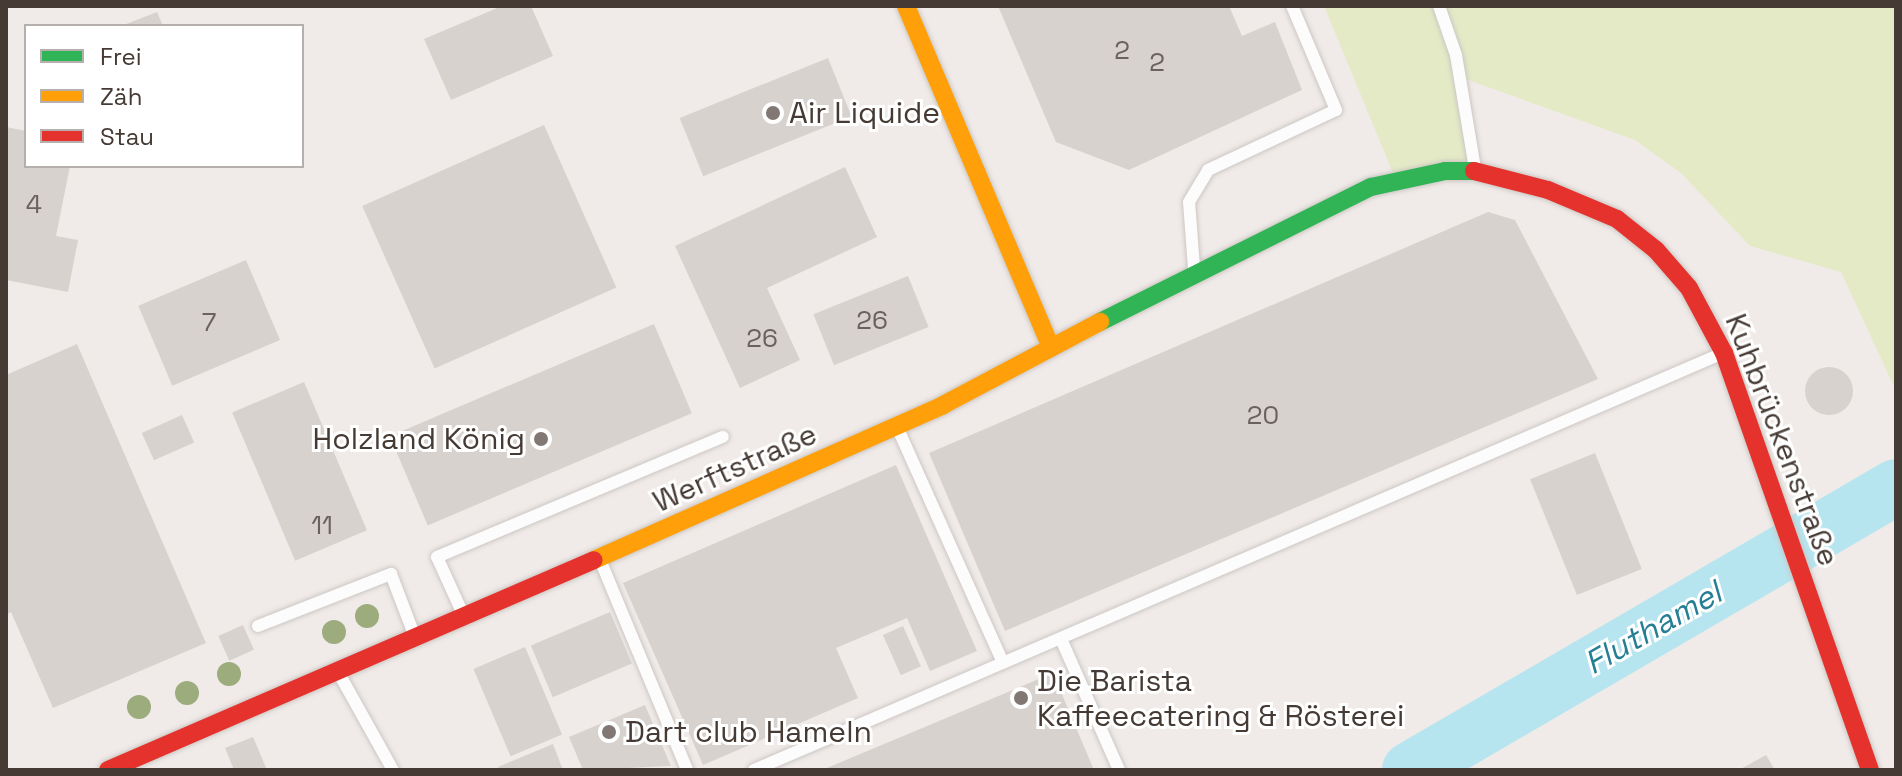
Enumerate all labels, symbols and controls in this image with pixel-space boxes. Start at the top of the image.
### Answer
legend [24,24,304,168]
house number: 2 [1114,35,1130,67]
text: Frei [100,41,142,72]
house number: 2 [1149,47,1165,79]
text: Zäh [100,81,142,112]
place label: Air Liquide [789,95,940,131]
marker: Air Liquide [764,104,782,122]
text: Stau [100,121,154,152]
house number: 4 [26,189,42,221]
house number: 26 [856,305,888,337]
house number: 7 [202,307,216,339]
street label: Kuhbrückenstraße [1717,309,1847,571]
house number: 26 [746,323,778,355]
house number: 20 [1247,400,1279,432]
street label: Werftstraße [648,416,822,520]
place label: Holzland König [313,421,525,457]
marker: Holzland König [532,430,550,448]
house number: 11 [311,510,333,542]
water label: Fluthamel [1578,573,1728,683]
place label: Die Barista Kaffeecatering & Rösterei [1037,663,1404,734]
marker: Die Barista Kaffeecatering & Rösterei [1012,689,1030,707]
place label: Dart club Hameln [625,714,872,750]
marker: Dart club Hameln [600,723,618,741]

